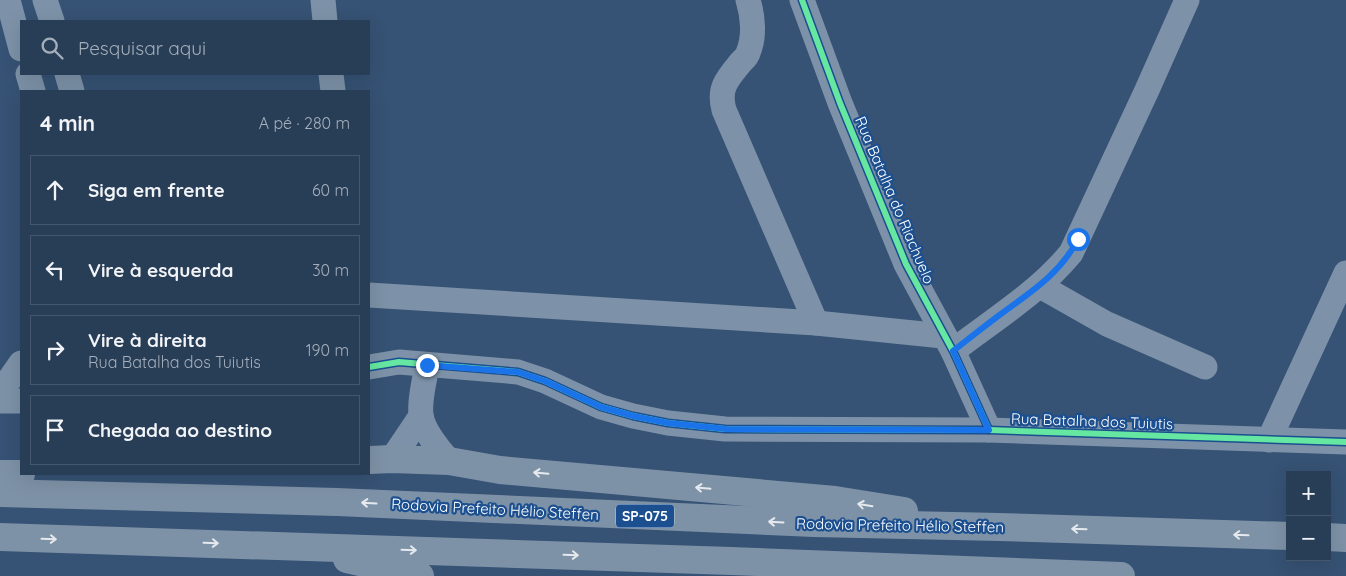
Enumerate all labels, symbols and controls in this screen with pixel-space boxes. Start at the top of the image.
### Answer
search box [20,20,370,75]
icon: search [38,34,66,62]
text: Pesquisar aqui [78,36,206,60]
text: 4 min [40,110,95,136]
text: A pé · 280 m [259,113,350,133]
street label: Rua Batalha do Riachuelo [851,113,939,287]
icon: ahead [41,176,69,204]
text: Siga em frente [88,178,225,202]
text: 60 m [312,180,349,200]
route start [1067,228,1090,251]
icon: left [41,256,69,284]
text: Vire à esquerda [88,258,233,282]
text: 30 m [312,260,349,280]
text: Vire à direita [88,328,207,352]
icon: right [41,336,69,364]
text: 190 m [306,340,349,360]
text: Rua Batalha dos Tuiutis [88,352,261,372]
route end [416,354,439,377]
street label: Rua Batalha dos Tuiutis [1011,409,1173,433]
icon: arrive [41,416,69,444]
text: Chegada ao destino [88,418,272,442]
one-way arrow [534,468,550,478]
map controls [1286,471,1331,561]
button: + [1286,471,1331,516]
one-way arrow [696,483,712,493]
street label: Rodovia Prefeito Hélio Steffen [391,494,599,524]
one-way arrow [361,499,377,508]
one-way arrow [857,499,873,509]
road number: SP-075 [616,504,674,528]
street label: Rodovia Prefeito Hélio Steffen [796,514,1004,536]
button: − [1286,516,1331,561]
one-way arrow [768,517,784,526]
one-way arrow [1071,525,1087,534]
one-way arrow [1233,530,1249,539]
one-way arrow [40,534,56,543]
one-way arrow [203,539,219,548]
one-way arrow [400,545,416,555]
one-way arrow [563,551,579,560]

